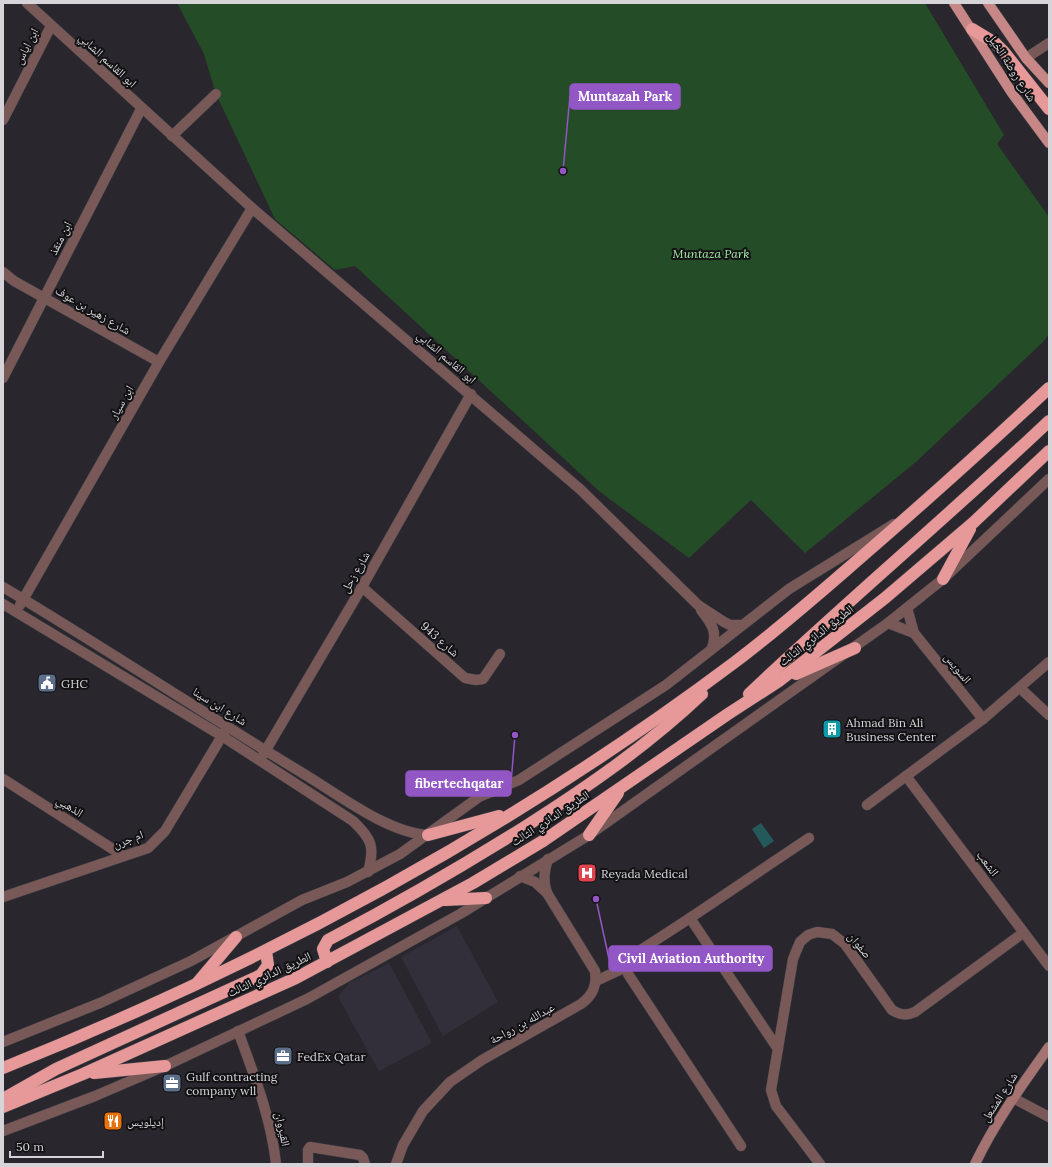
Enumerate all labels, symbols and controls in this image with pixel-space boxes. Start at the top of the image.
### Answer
street label: ابن اياس [11,25,42,67]
street label: ابو القاسم الشابي [74,30,140,93]
street label: شارع روضة الخيل [983,30,1040,105]
callout: Muntazah Park [570,84,680,109]
text: Muntazah Park [578,88,673,105]
street label: ابن منقذ [45,219,75,257]
park label: Muntaza Park [673,246,749,261]
street label: شارع زهير بن عوف [52,282,133,338]
street label: ابو القاسم الشابي [412,327,480,389]
street label: ابن سيار [105,382,137,422]
street label: شارع زحل [337,549,374,596]
street label: الطريق الدائري الثالث [776,601,858,671]
street label: شارع 943 [417,618,462,661]
street label: السويس [941,650,975,687]
public building icon: GHC [36,672,58,694]
place label: GHC [61,676,88,691]
street label: شارع ابن سينا [190,683,250,729]
place label: Ahmad Bin Ali Business Center [845,715,937,744]
building icon: Ahmad Bin Ali Business Center [821,718,843,740]
callout: fibertechqatar [406,771,511,796]
text: fibertechqatar [414,775,504,792]
street label: الطريق الدائري الثالث [508,787,594,852]
street label: الذهبي [52,792,86,823]
street label: ام جرن [111,827,146,852]
street label: الشعب [973,847,1003,879]
hospital icon: Reyada Medical [576,862,598,884]
place label: Reyada Medical [601,866,688,881]
street label: صفوان [845,929,875,961]
callout: Civil Aviation Authority [609,946,772,971]
street label: الطريق الدائري الثالث [225,948,315,1003]
text: Civil Aviation Authority [618,950,765,967]
street label: عبدالله بن رواحة [487,999,557,1047]
office icon: FedEx Qatar [272,1045,294,1067]
place label: FedEx Qatar [297,1049,366,1064]
place label: Gulf contracting company wll [186,1069,278,1098]
street label: شارع المشعل [977,1069,1022,1125]
office icon: Gulf contracting company wll [161,1072,183,1094]
restaurant icon: إديلويس [102,1110,124,1132]
street label: القيروان [272,1110,294,1148]
place label: إديلويس [127,1114,164,1129]
scale bar [10,1133,103,1159]
text: 50 m [16,1139,44,1154]

